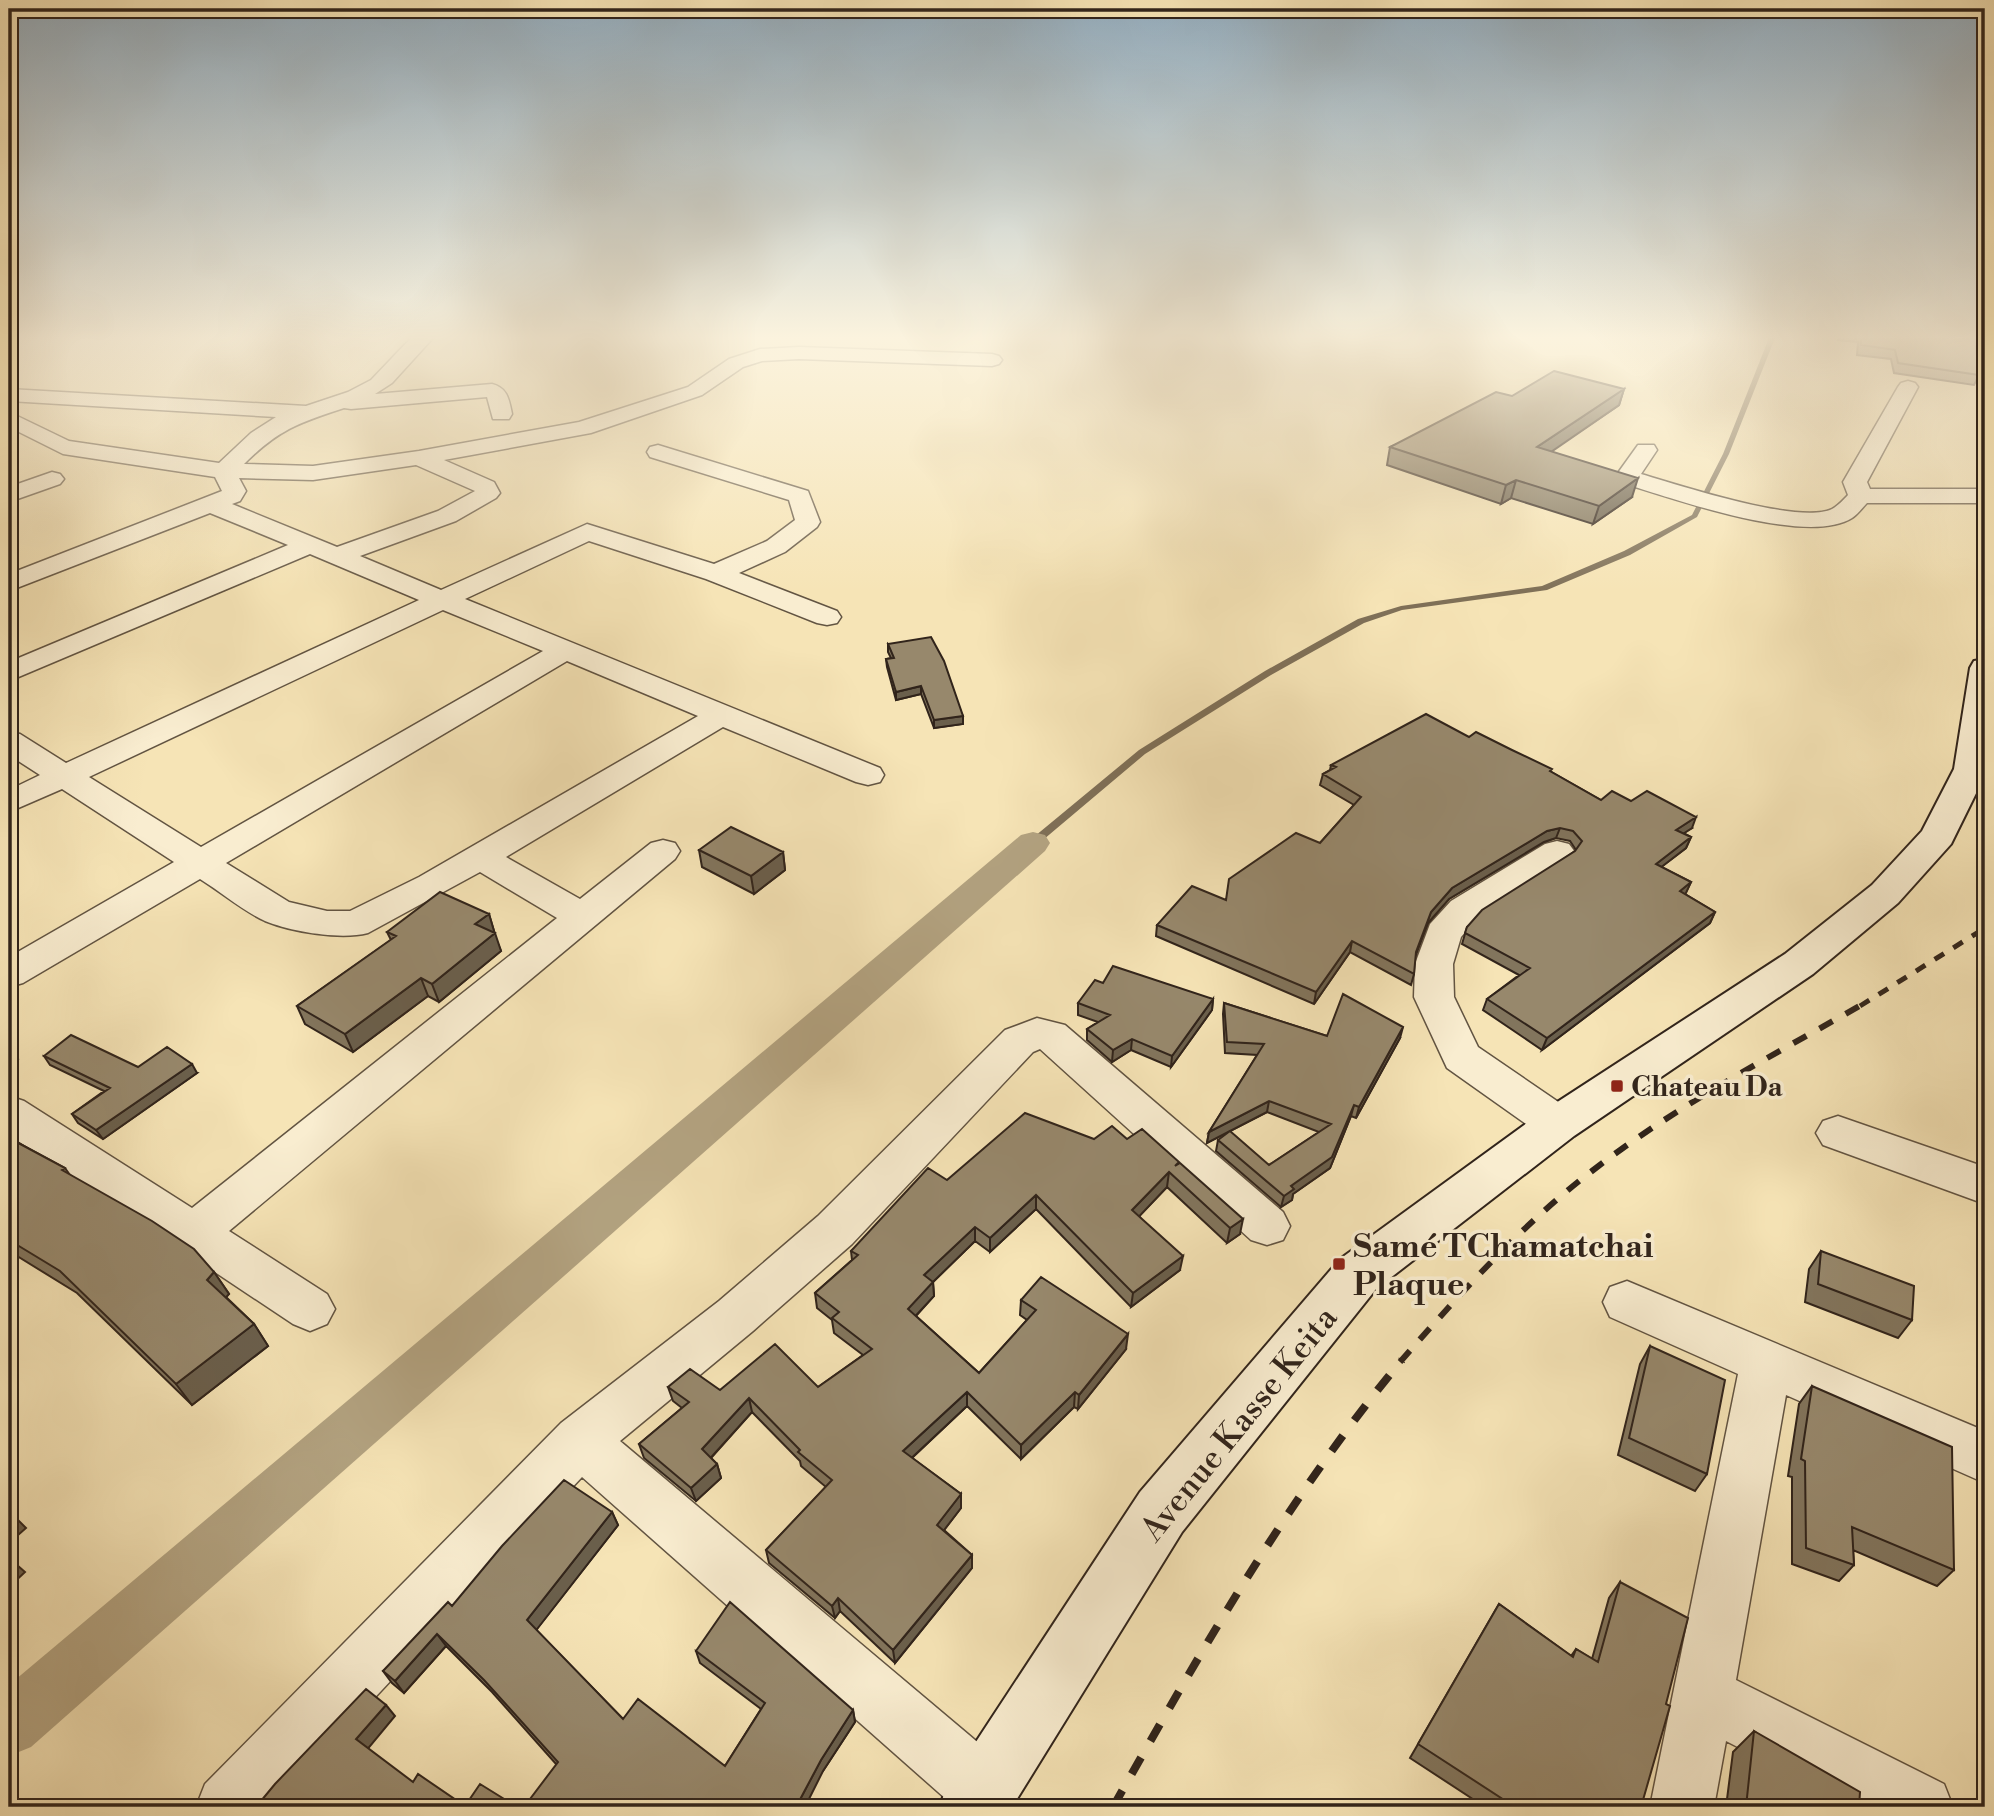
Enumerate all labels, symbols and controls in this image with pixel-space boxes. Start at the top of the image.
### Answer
place label: Chateau Da [1631,1070,1783,1105]
marker: Chateau Da [1609,1078,1625,1094]
place label: Samé TChamatchai Plaque [1353,1227,1654,1306]
marker: Samé TChamatchai Plaque [1331,1256,1347,1272]
street label: Avenue Kasse Keita [1132,1299,1347,1551]

